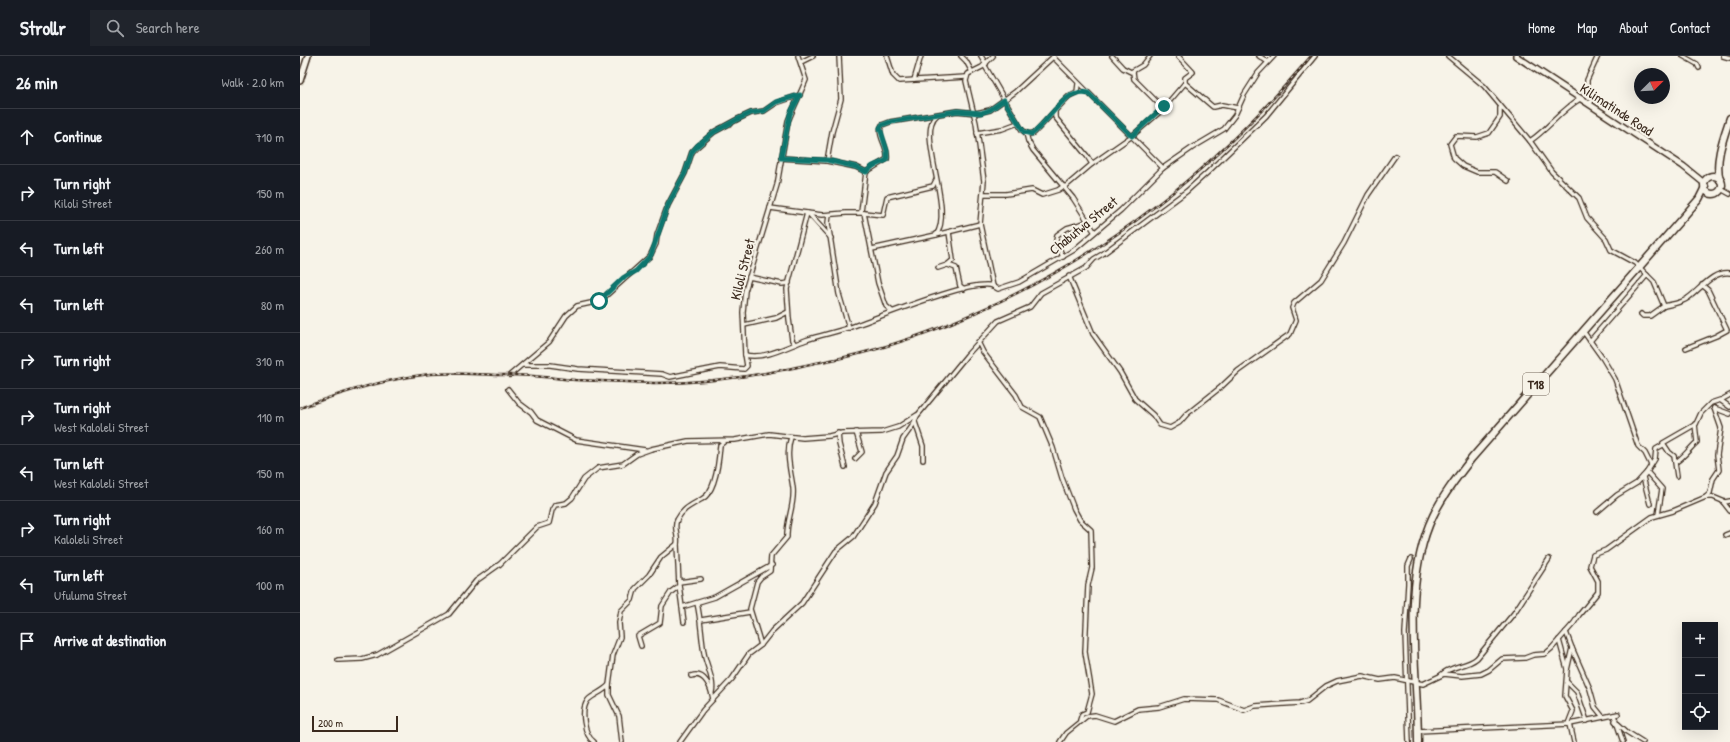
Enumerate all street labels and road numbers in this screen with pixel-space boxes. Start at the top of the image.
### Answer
street label: Kilimatinde Road [1577,78,1658,140]
street label: Chabutwa Street [1045,191,1121,259]
street label: Kiloli Street [725,236,759,302]
road number: T18 [1523,373,1549,395]

